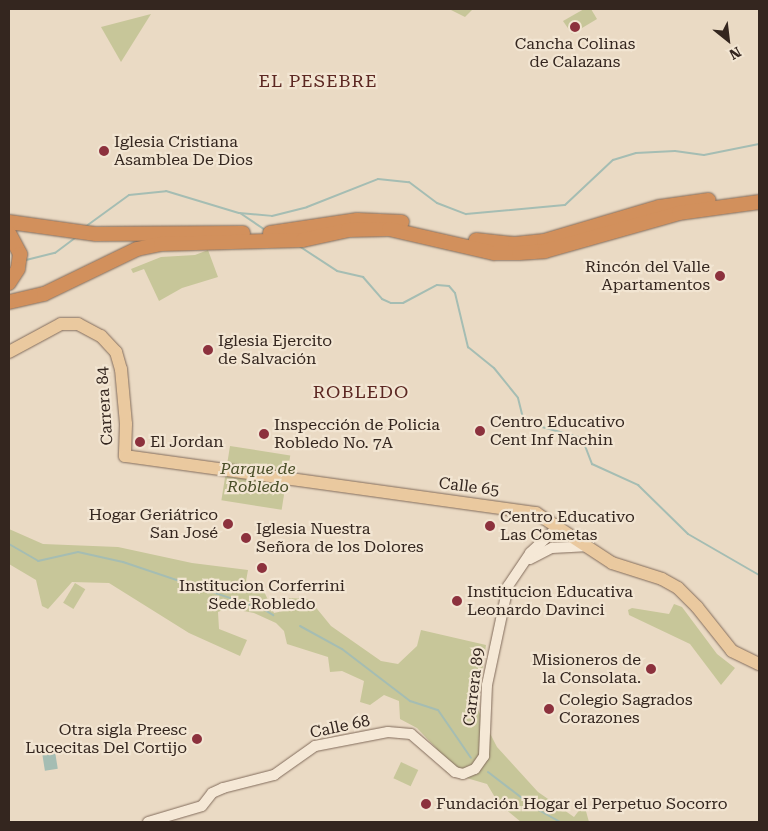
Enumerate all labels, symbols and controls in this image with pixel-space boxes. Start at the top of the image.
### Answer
north arrow [703,15,753,65]
marker: Cancha Colinas de Calazans [569,21,581,33]
place label: Cancha Colinas de Calazans [515,34,635,72]
text: N [727,44,744,63]
district label: EL PESEBRE [257,70,379,92]
place label: Iglesia Cristiana Asamblea De Dios [114,132,253,170]
marker: Iglesia Cristiana Asamblea De Dios [98,145,110,157]
place label: Rincón del Valle Apartamentos [585,257,710,295]
marker: Rincón del Valle Apartamentos [714,270,726,282]
place label: Iglesia Ejercito de Salvación [218,331,332,369]
marker: Iglesia Ejercito de Salvación [202,344,214,356]
street label: Carrera 84 [93,366,117,446]
district label: ROBLEDO [312,381,410,403]
place label: Centro Educativo Cent Inf Nachin [490,412,625,450]
place label: Inspección de Policia Robledo No. 7A [274,415,440,453]
marker: Centro Educativo Cent Inf Nachin [474,425,486,437]
marker: Inspección de Policia Robledo No. 7A [258,428,270,440]
place label: El Jordan [150,432,224,452]
marker: El Jordan [134,436,146,448]
park label: Parque de Robledo [220,459,296,497]
street label: Calle 65 [438,474,500,500]
place label: Hogar Geriátrico San José [89,505,218,543]
place label: Centro Educativo Las Cometas [500,507,635,545]
marker: Hogar Geriátrico San José [222,518,234,530]
place label: Iglesia Nuestra Señora de los Dolores [256,519,424,557]
marker: Centro Educativo Las Cometas [484,520,496,532]
marker: Iglesia Nuestra Señora de los Dolores [240,532,252,544]
marker: Institucion Corferrini Sede Robledo [256,562,268,574]
place label: Institucion Corferrini Sede Robledo [179,576,345,614]
place label: Institucion Educativa Leonardo Davinci [467,582,633,620]
marker: Institucion Educativa Leonardo Davinci [451,595,463,607]
street label: Carrera 89 [460,647,488,727]
place label: Misioneros de la Consolata. [532,650,641,688]
marker: Misioneros de la Consolata. [645,663,657,675]
place label: Colegio Sagrados Corazones [559,690,693,728]
marker: Colegio Sagrados Corazones [543,703,555,715]
street label: Calle 68 [308,711,372,743]
place label: Otra sigla Preesc Lucecitas Del Cortijo [25,720,187,758]
marker: Otra sigla Preesc Lucecitas Del Cortijo [191,733,203,745]
place label: Fundación Hogar el Perpetuo Socorro [436,794,728,814]
marker: Fundación Hogar el Perpetuo Socorro [420,798,432,810]

